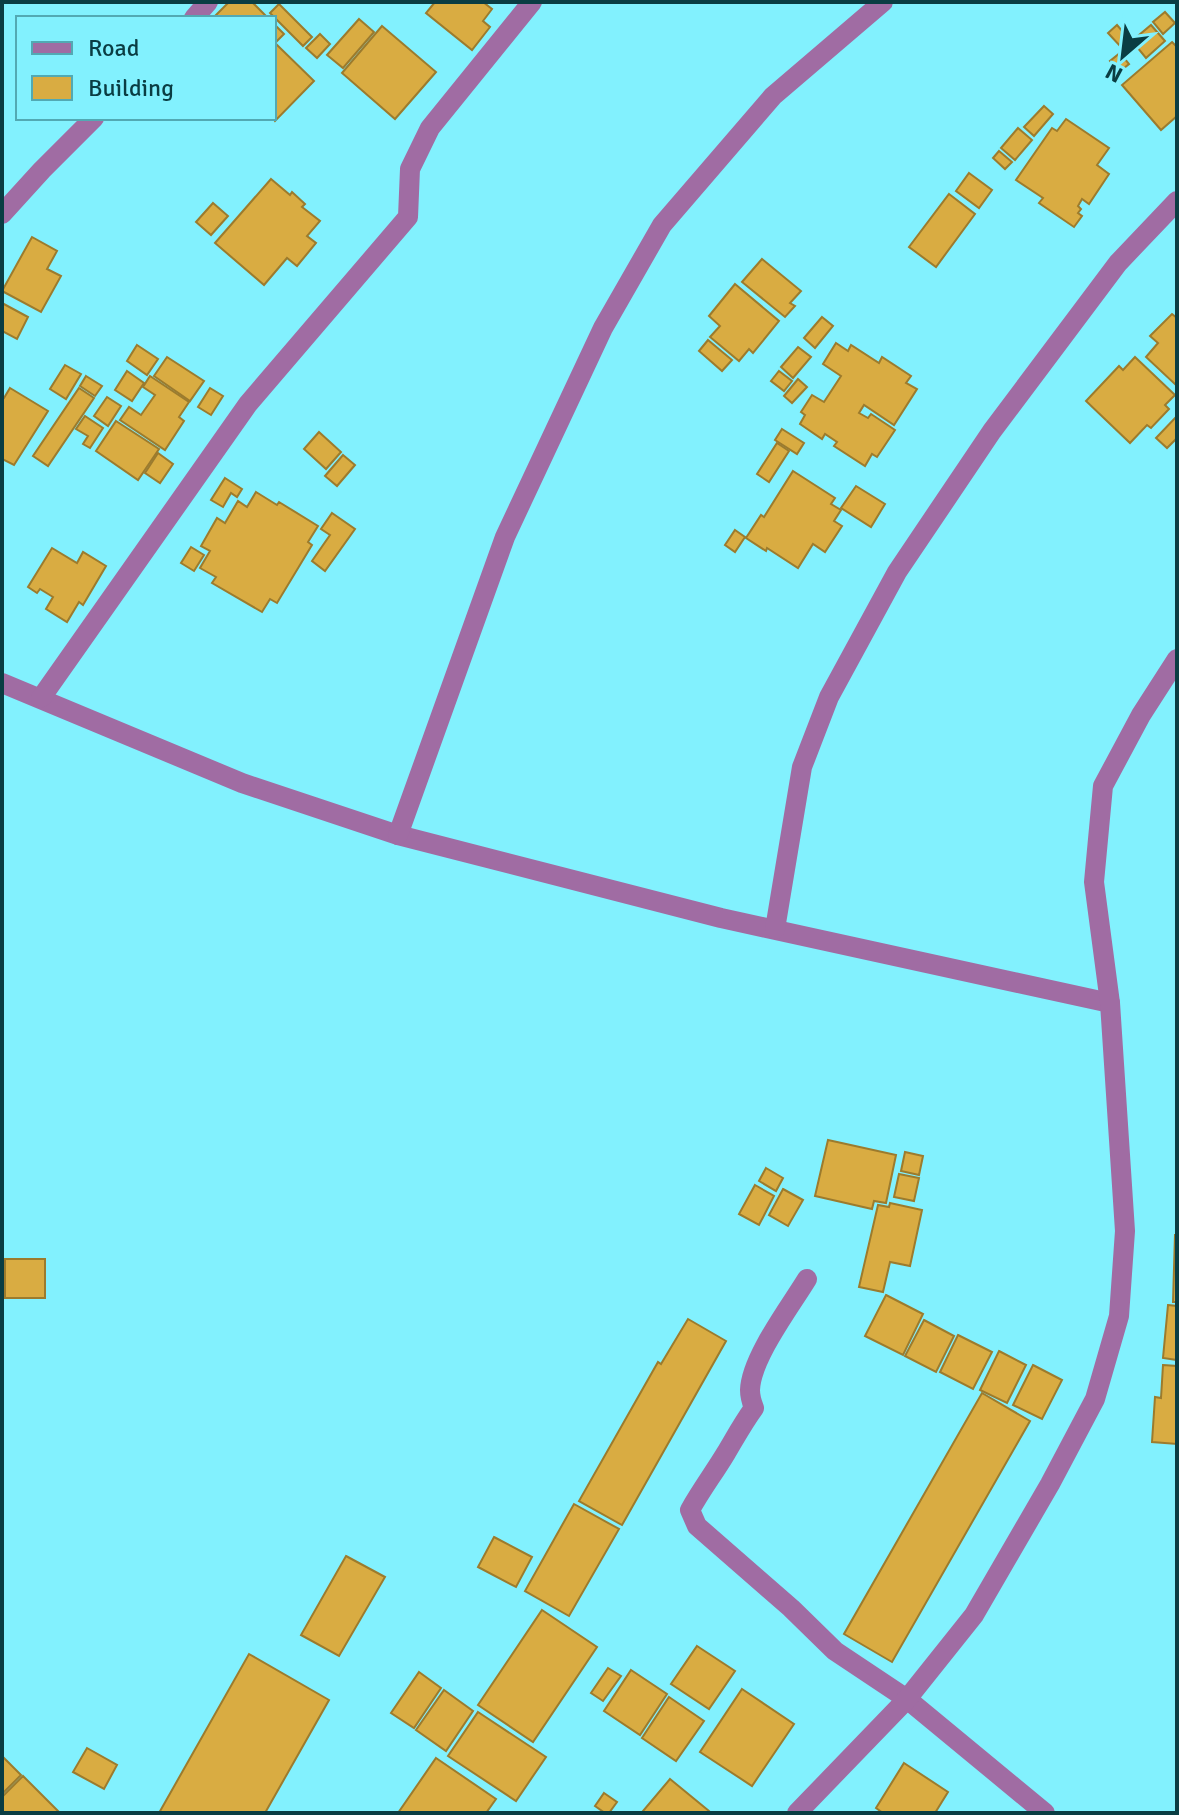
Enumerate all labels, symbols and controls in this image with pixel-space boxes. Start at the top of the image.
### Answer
legend [16,16,276,120]
north arrow [1083,16,1163,96]
text: Road [88,33,139,63]
text: N [1101,58,1127,89]
text: Building [88,73,174,103]

